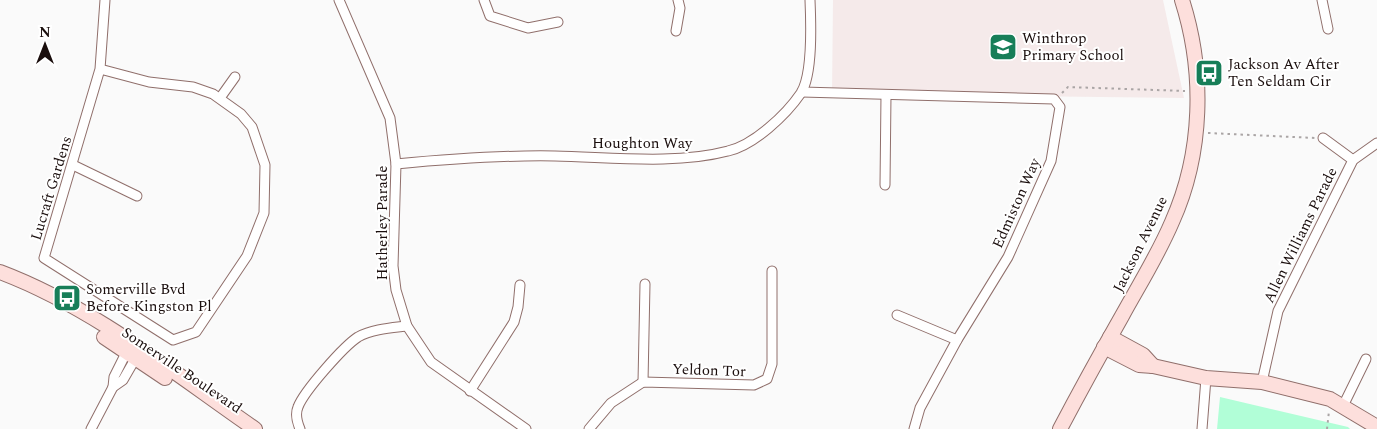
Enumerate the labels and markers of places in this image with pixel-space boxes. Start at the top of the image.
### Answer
place label: Winthrop Primary School [1022,27,1124,67]
school or university icon: Winthrop Primary School [988,32,1018,62]
place label: Jackson Av After Ten Seldam Cir [1228,53,1339,93]
bus stop icon: Jackson Av After Ten Seldam Cir [1194,58,1224,88]
place label: Somerville Bvd Before Kingston Pl [86,278,212,318]
bus stop icon: Somerville Bvd Before Kingston Pl [52,283,82,313]

